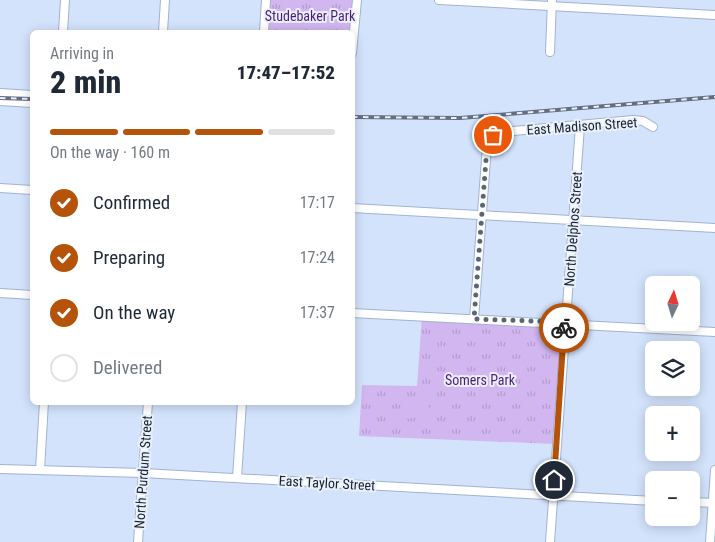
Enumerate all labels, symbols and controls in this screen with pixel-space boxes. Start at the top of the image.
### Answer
park label: Studebaker Park [265,8,356,24]
text: Arriving in [50,44,114,63]
text: 17:47–17:52 [237,61,335,84]
text: 2 min [50,63,121,101]
pin [472,114,514,156]
street label: East Madison Street [526,114,638,138]
icon: bag [479,121,507,149]
text: On the way · 160 m [50,143,170,162]
street label: North Delphos Street [561,171,585,287]
icon: check [50,189,78,217]
text: Confirmed [93,191,170,214]
text: 17:17 [300,193,335,212]
icon: check [50,244,78,272]
text: Preparing [93,246,165,269]
text: 17:24 [300,248,335,267]
north arrow [645,276,700,331]
map controls [645,276,700,526]
icon: check [50,299,78,327]
text: On the way [93,301,175,324]
text: 17:37 [300,303,335,322]
courier [539,303,589,353]
icon: bike [550,314,578,342]
button: layers [645,341,700,396]
text: Delivered [93,356,162,379]
park label: Somers Park [445,372,516,388]
button: + [645,406,700,461]
street label: North Purdum Street [131,415,155,529]
pin [533,459,575,501]
icon: home [540,466,568,494]
button: − [645,471,700,526]
street label: East Taylor Street [278,472,376,494]

